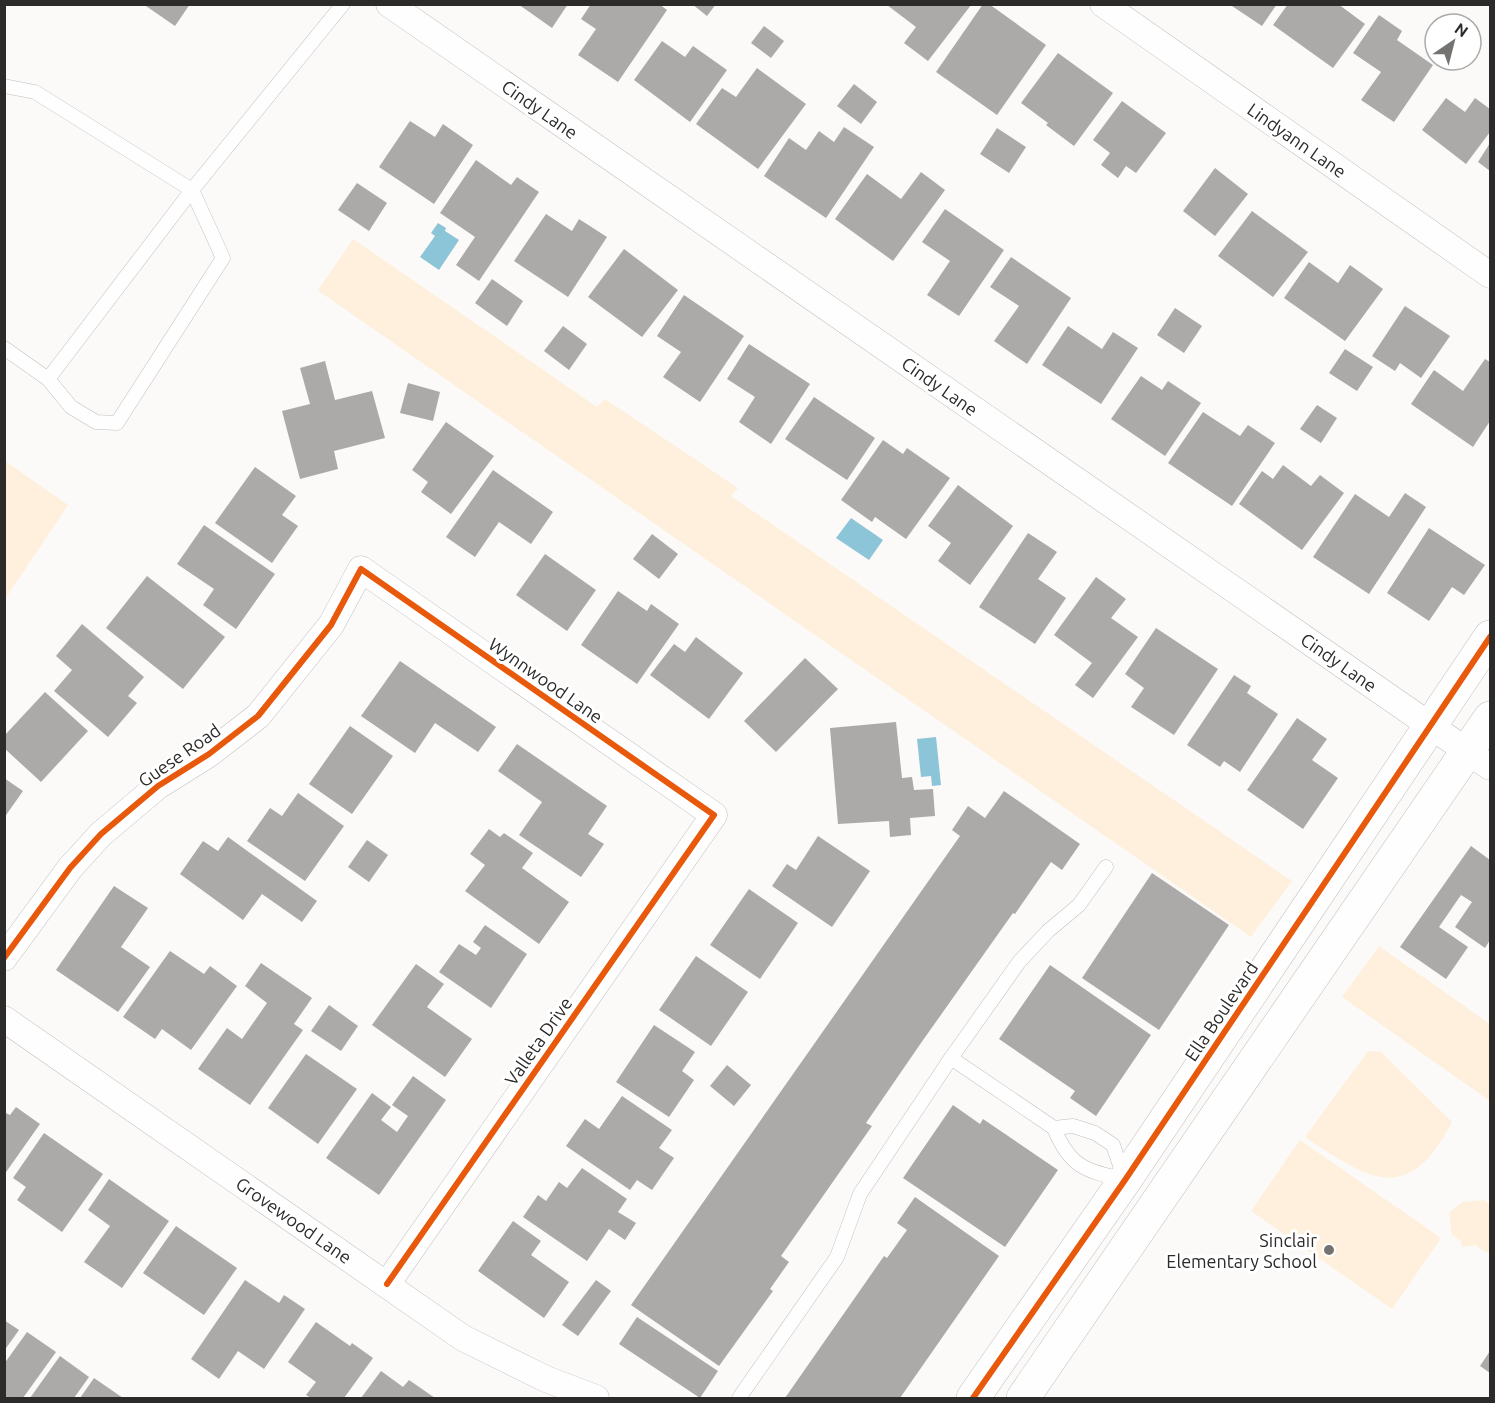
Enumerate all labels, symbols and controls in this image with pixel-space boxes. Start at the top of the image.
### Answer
north arrow [1423,12,1483,72]
text: N [1452,19,1472,41]
street label: Cindy Lane [498,76,582,142]
street label: Lindyann Lane [1244,99,1350,181]
street label: Cindy Lane [898,353,982,419]
street label: Cindy Lane [1297,629,1381,695]
street label: Wynnwood Lane [485,633,607,727]
street label: Guese Road [134,719,224,791]
street label: Ella Boulevard [1181,958,1261,1064]
street label: Valleta Drive [500,993,576,1089]
street label: Grovewood Lane [232,1173,356,1267]
place label: Sinclair Elementary School [1166,1230,1317,1271]
marker: Sinclair Elementary School [1322,1243,1336,1257]

